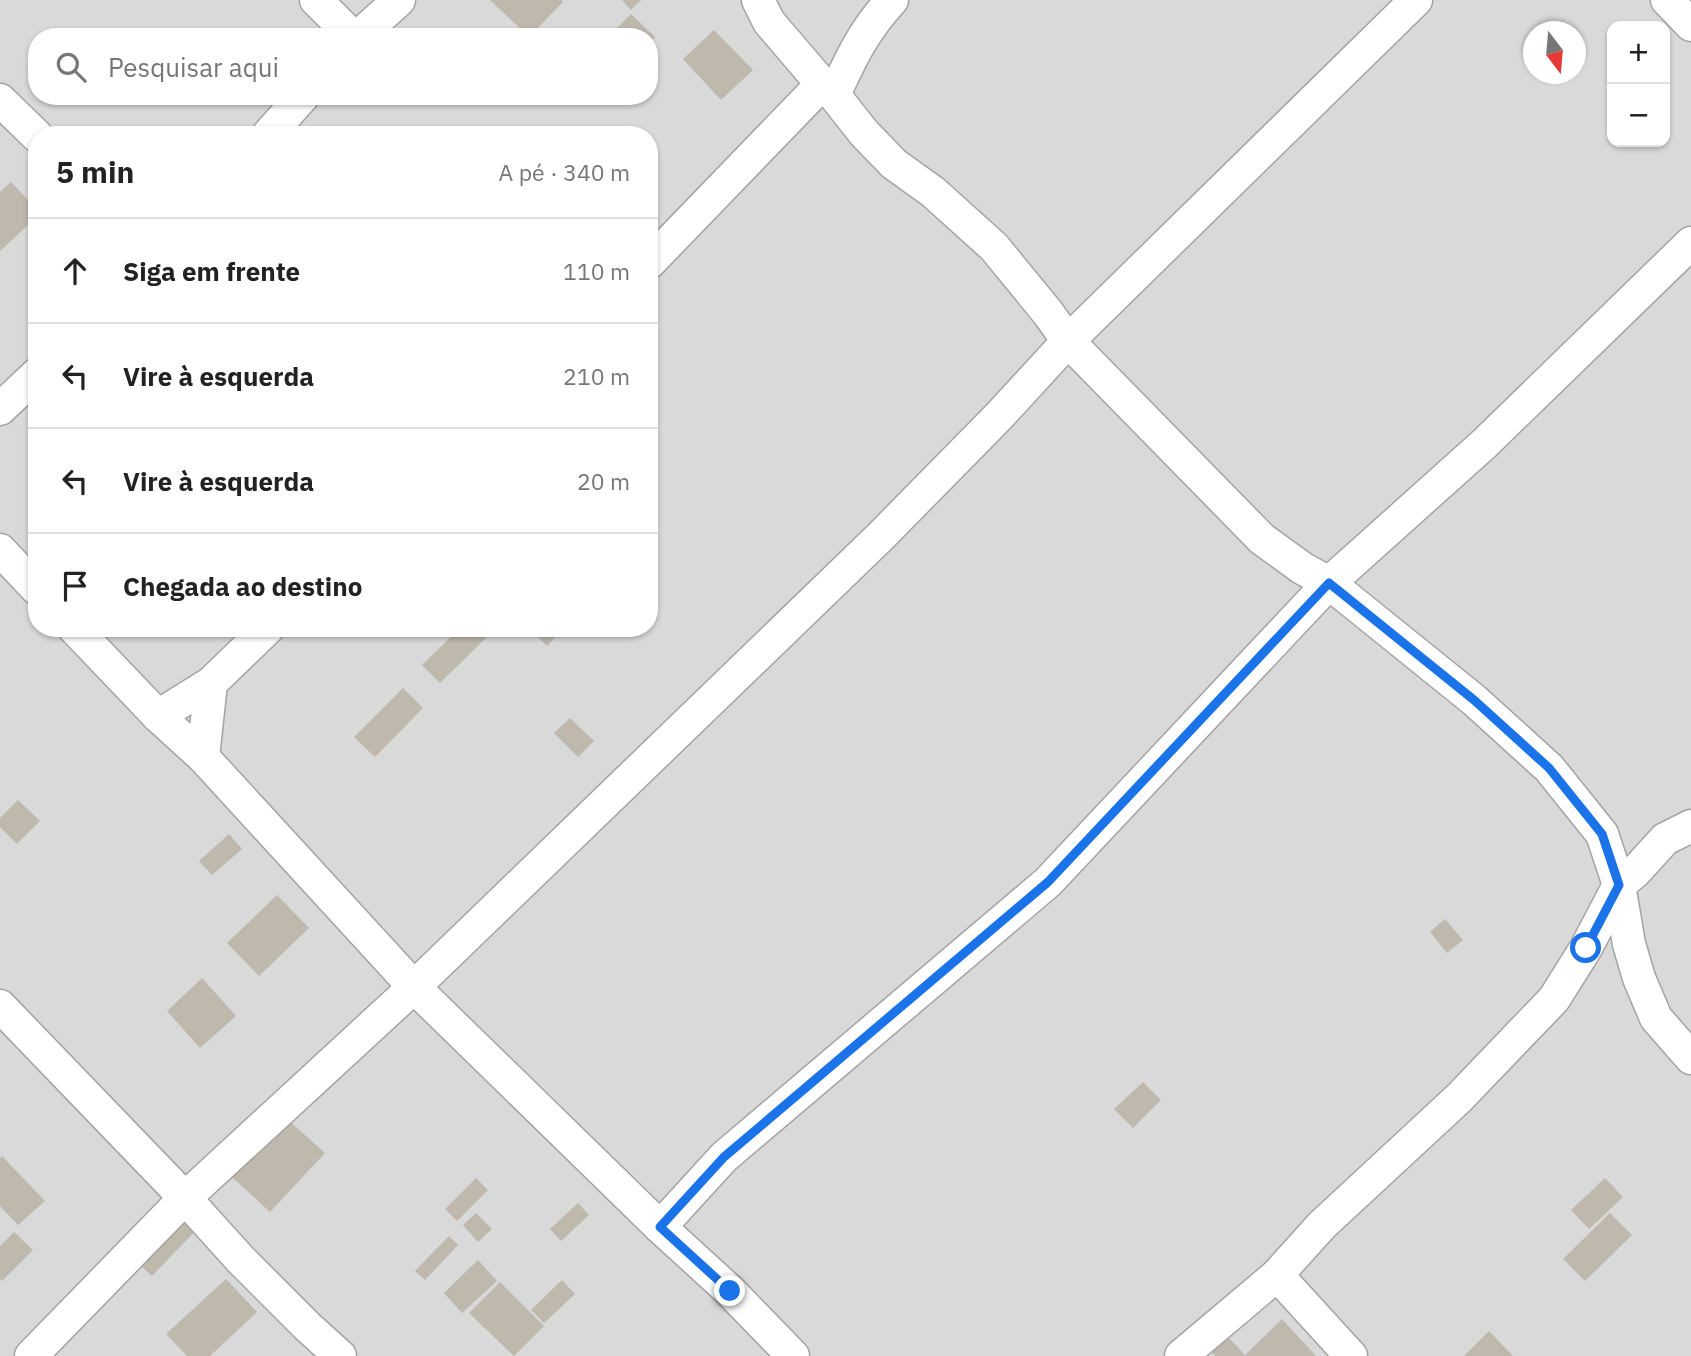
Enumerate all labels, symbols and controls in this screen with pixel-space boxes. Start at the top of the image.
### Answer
north arrow [1523,21,1586,84]
map controls [1607,21,1670,147]
button: + [1607,21,1670,84]
search box [28,28,658,105]
icon: search [52,48,90,86]
text: Pesquisar aqui [108,50,279,84]
button: − [1607,84,1670,147]
text: 5 min [56,152,134,191]
text: A pé · 340 m [499,157,630,187]
icon: ahead [56,252,94,290]
text: Siga em frente [123,254,300,288]
text: 110 m [563,256,630,286]
icon: left [56,357,94,395]
text: Vire à esquerda [123,359,314,393]
text: 210 m [563,361,630,391]
icon: left [56,462,94,500]
text: Vire à esquerda [123,464,314,498]
text: 20 m [577,466,630,496]
icon: arrive [56,567,94,605]
text: Chegada ao destino [123,569,362,603]
route start [1570,932,1601,963]
route end [714,1275,745,1306]

